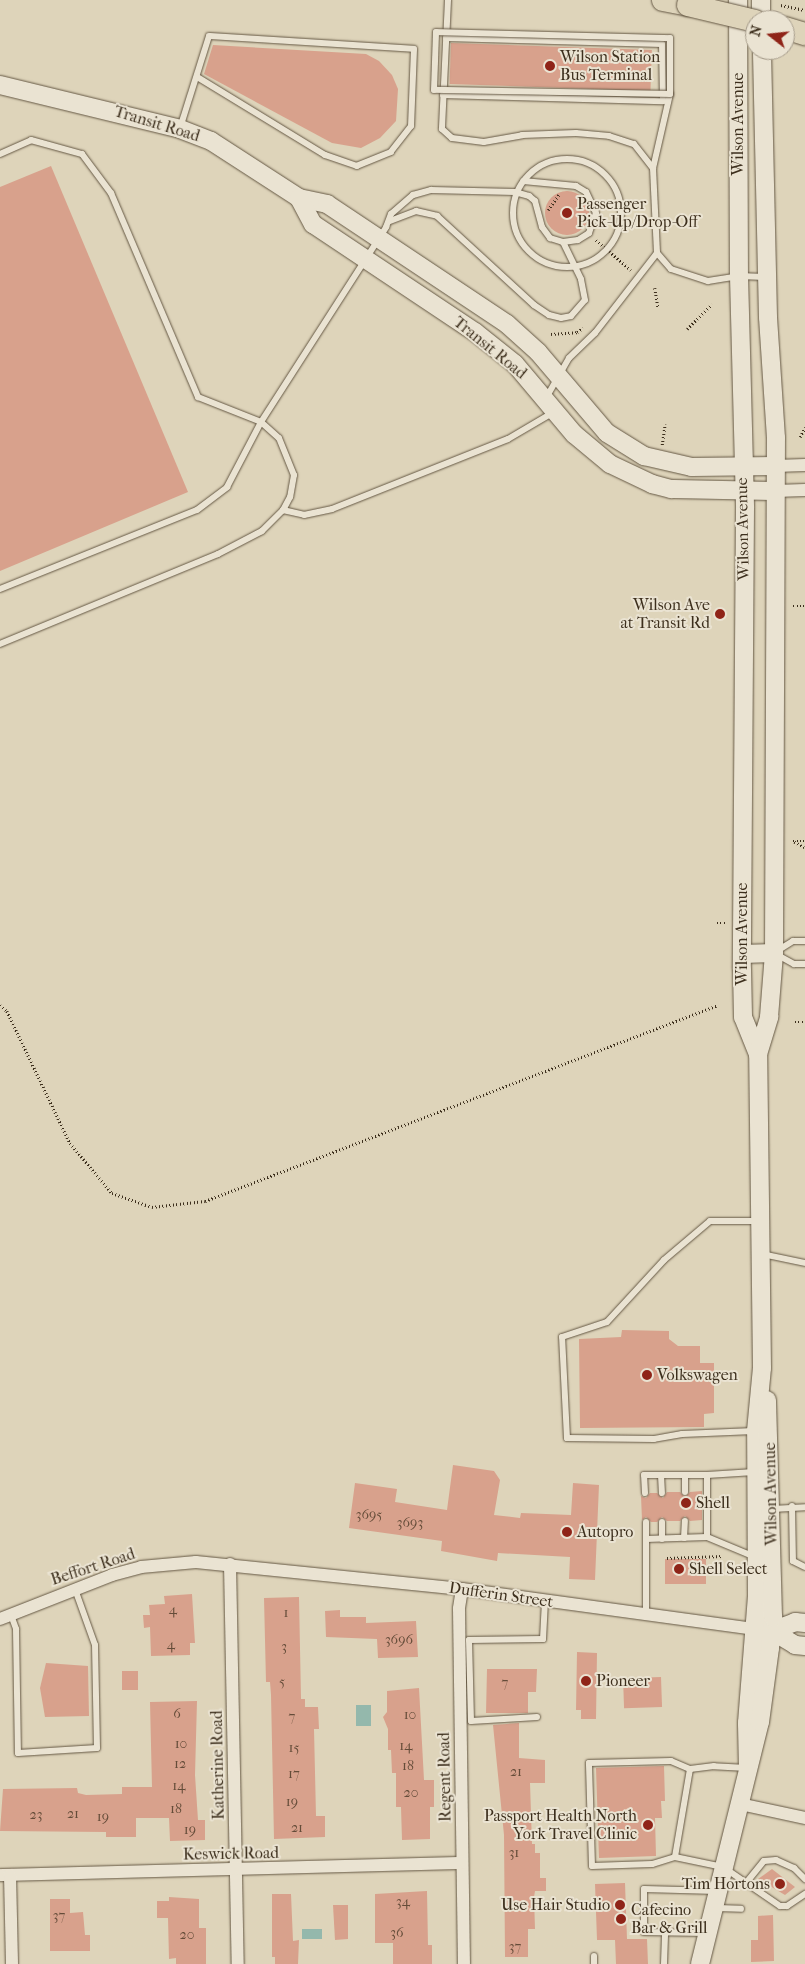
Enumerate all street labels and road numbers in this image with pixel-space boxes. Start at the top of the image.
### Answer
street label: Wilson Avenue [728,72,748,176]
street label: Transit Road [112,102,202,146]
street label: Transit Road [450,313,530,383]
street label: Wilson Avenue [733,477,753,581]
street label: Wilson Avenue [732,882,752,986]
street label: Wilson Avenue [761,1442,781,1546]
street label: Beffort Road [48,1544,138,1590]
street label: Dufferin Street [448,1578,554,1612]
street label: Katherine Road [207,1710,229,1820]
street label: Regent Road [435,1732,455,1822]
street label: Keswick Road [183,1844,279,1864]

